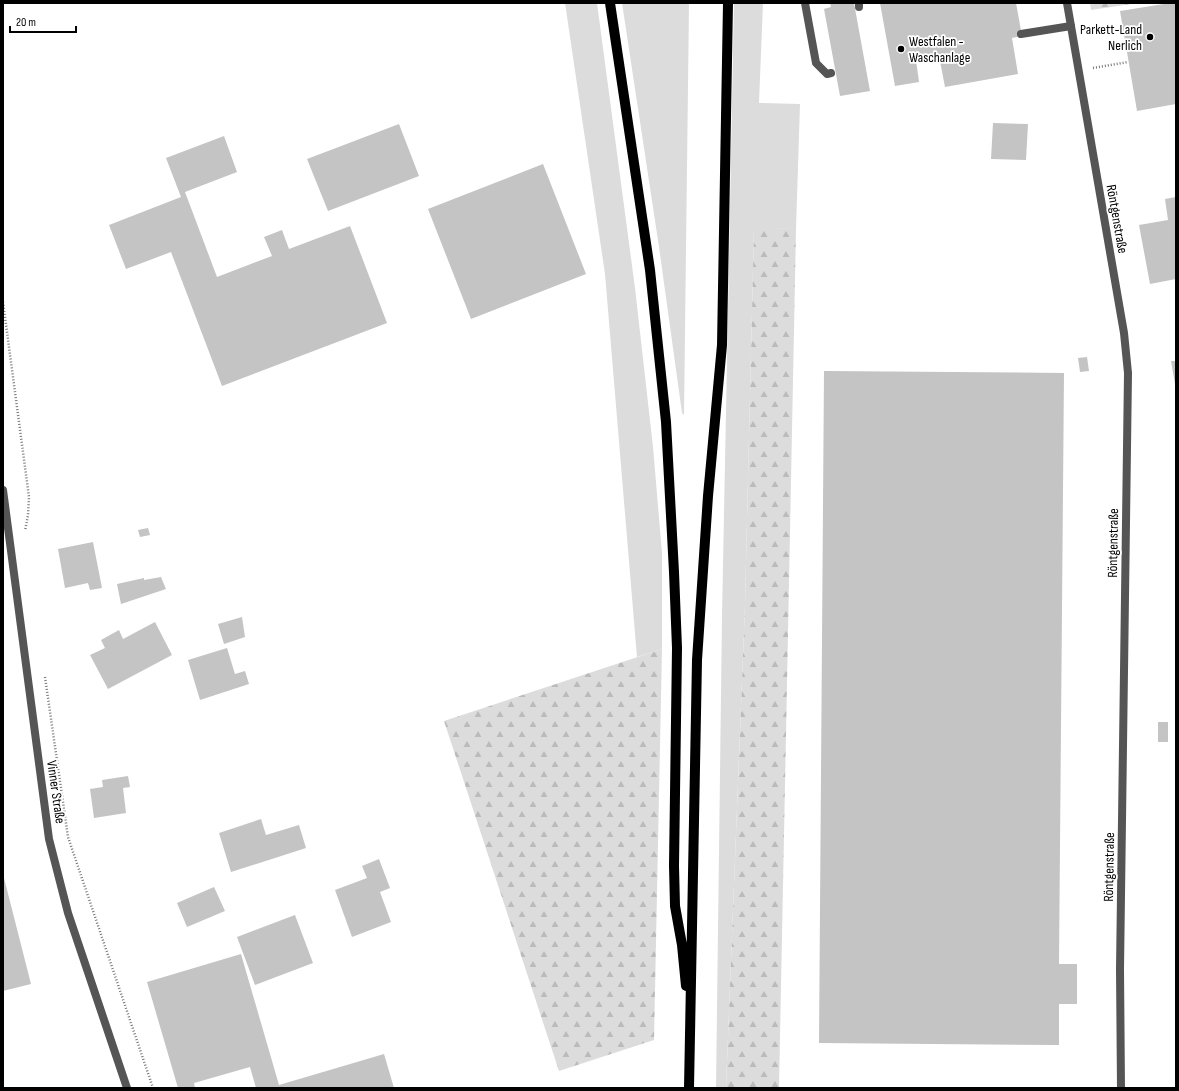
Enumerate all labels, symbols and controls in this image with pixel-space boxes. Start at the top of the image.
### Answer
scale bar [10,8,76,34]
text: 20 m [16,15,36,30]
place label: Parkett-Land Nerlich [1080,21,1142,54]
marker: Parkett-Land Nerlich [1145,32,1155,42]
place label: Westfalen - Waschanlage [909,33,970,66]
marker: Westfalen - Waschanlage [896,44,906,54]
street label: Röntgenstraße [1103,183,1131,255]
street label: Röntgenstraße [1104,508,1122,578]
street label: Vinner Straße [43,759,69,825]
street label: Röntgenstraße [1100,832,1118,902]

